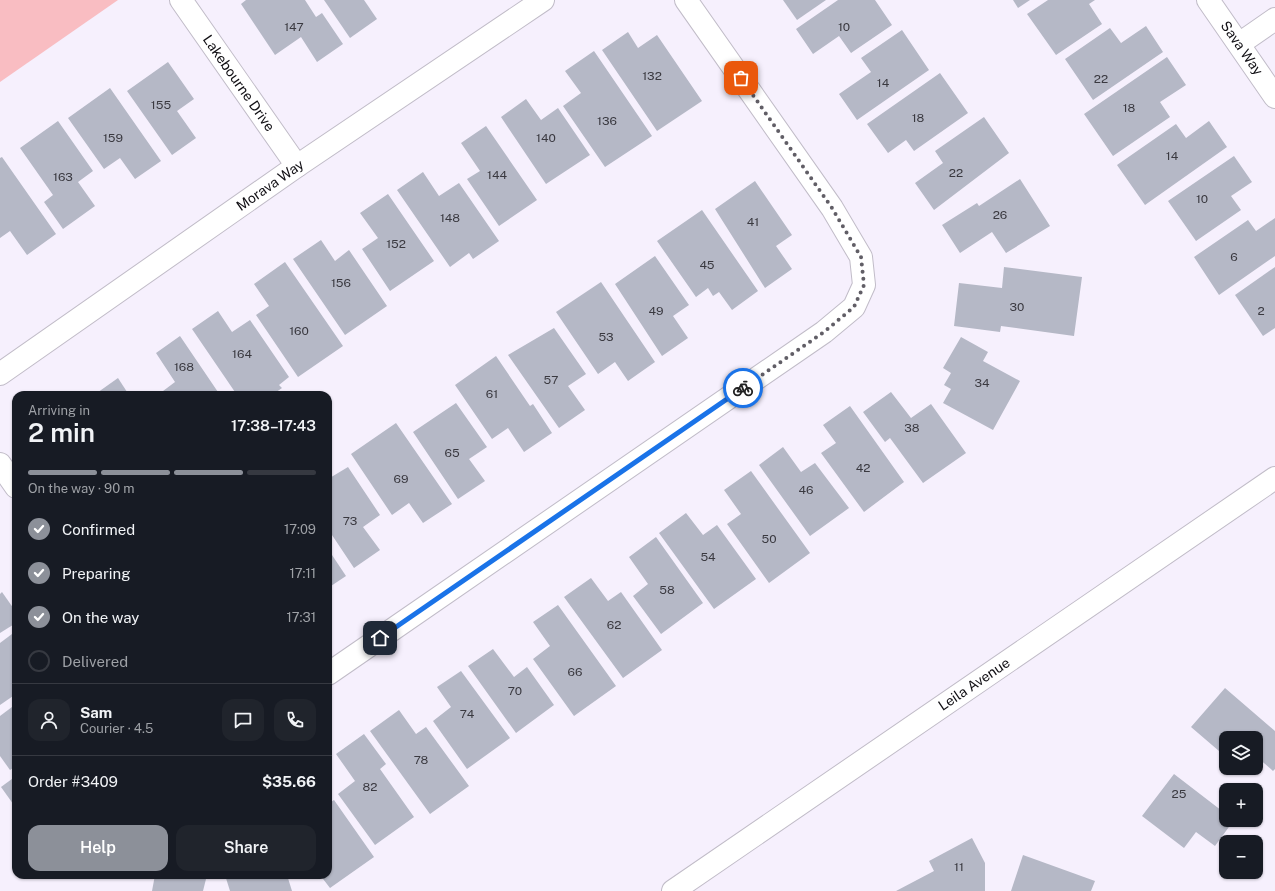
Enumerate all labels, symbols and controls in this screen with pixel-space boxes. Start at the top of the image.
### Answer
street label: Sava Way [1218,18,1267,79]
house number: 147 [284,20,304,34]
house number: 10 [838,20,850,34]
street label: Lakebourne Drive [200,32,278,134]
pin [724,61,758,95]
icon: bag [730,67,752,89]
house number: 132 [642,69,662,83]
house number: 22 [1094,72,1108,86]
house number: 14 [877,76,890,90]
house number: 155 [151,98,171,112]
house number: 18 [1123,101,1136,115]
house number: 18 [912,111,925,125]
house number: 136 [597,114,617,128]
house number: 159 [103,131,123,145]
house number: 140 [536,131,556,145]
house number: 14 [1166,149,1179,163]
street label: Morava Way [233,156,307,214]
house number: 22 [949,166,963,180]
house number: 144 [487,168,507,182]
house number: 163 [53,170,73,184]
house number: 10 [1196,192,1208,206]
house number: 26 [993,208,1007,222]
house number: 148 [440,211,460,225]
house number: 41 [747,215,759,229]
house number: 152 [386,237,406,251]
house number: 6 [1230,250,1238,264]
house number: 45 [699,258,715,272]
house number: 156 [331,276,351,290]
house number: 30 [1010,300,1024,314]
house number: 49 [648,304,664,318]
house number: 2 [1257,304,1265,318]
house number: 160 [289,324,309,338]
house number: 53 [598,330,614,344]
house number: 164 [232,347,252,361]
house number: 168 [174,360,194,374]
courier [723,368,763,408]
house number: 57 [544,373,558,387]
house number: 34 [974,376,990,390]
icon: bike [732,377,754,399]
house number: 61 [486,387,498,401]
text: Arriving in [28,403,90,418]
text: 2 min [28,417,95,448]
text: 17:38–17:43 [231,417,316,434]
house number: 38 [904,421,920,435]
house number: 65 [444,446,460,460]
house number: 42 [856,461,870,475]
house number: 69 [394,472,408,486]
text: On the way · 90 m [28,481,135,496]
house number: 46 [798,483,814,497]
house number: 73 [343,514,357,528]
icon: check [28,518,50,540]
text: Confirmed [62,521,135,538]
text: 17:09 [284,522,316,537]
house number: 50 [761,532,777,546]
house number: 54 [700,550,716,564]
icon: check [28,562,50,584]
text: Preparing [62,565,131,582]
text: 17:11 [289,566,316,581]
house number: 58 [659,583,675,597]
icon: check [28,606,50,628]
text: On the way [62,609,139,626]
text: 17:31 [286,610,316,625]
house number: 62 [607,618,621,632]
pin [363,621,397,655]
icon: home [369,627,391,649]
text: Delivered [62,653,128,670]
street label: Leila Avenue [935,654,1013,714]
house number: 66 [568,665,582,679]
house number: 70 [508,684,522,698]
button: person [28,699,70,741]
button: chat [222,699,264,741]
button: phone [274,699,316,741]
text: Sam [80,704,112,721]
house number: 74 [460,707,475,721]
text: Courier · 4.5 [80,721,153,736]
map controls [1219,731,1263,879]
button: layers [1219,731,1263,775]
house number: 78 [414,753,429,767]
text: Order #3409 [28,773,118,790]
text: $35.66 [262,773,316,790]
house number: 82 [363,780,377,794]
button: + [1219,783,1263,827]
house number: 25 [1172,787,1187,801]
button: Help [28,825,168,871]
button: Share [176,825,316,871]
button: − [1219,835,1263,879]
house number: 11 [954,860,964,874]

